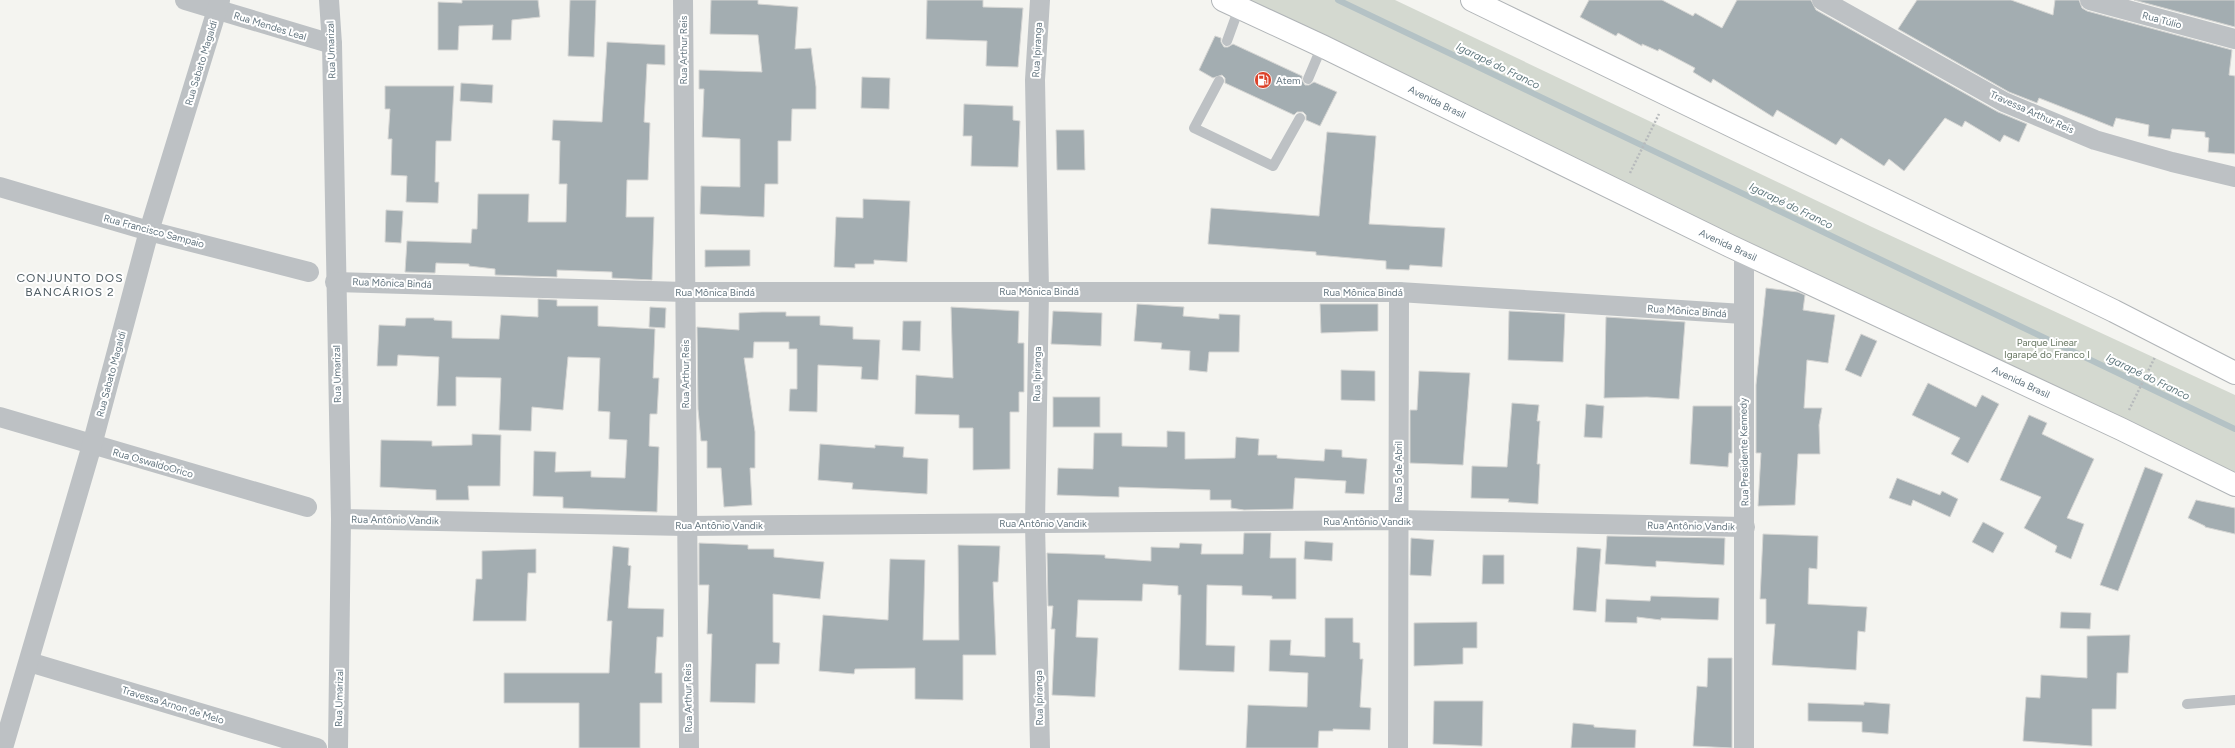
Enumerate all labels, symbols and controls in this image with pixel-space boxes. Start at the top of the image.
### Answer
street label: Rua Túlio [2141,8,2183,32]
street label: Rua Mendes Leal [232,9,308,43]
street label: Rua Arthur Reis [677,15,690,85]
street label: Rua Sabato Magaldi [182,19,220,107]
street label: Rua Umarizal [323,21,339,79]
street label: Rua Ipiranga [1029,22,1045,78]
water label: Igarapé do Franco [1454,40,1542,92]
fuel station icon: Atem [1253,70,1273,90]
place label: Atem [1276,74,1301,87]
street label: Avenida Brasil [1406,83,1468,121]
street label: Travessa Arthur Reis [1988,88,2076,136]
water label: Igarapé do Franco [1747,180,1835,232]
street label: Rua Francisco Sampaio [102,211,206,251]
street label: Avenida Brasil [1697,226,1759,264]
district label: CONJUNTO DOS BANCÁRIOS 2 [16,271,124,299]
street label: Rua Mônica Bindá [352,275,432,291]
street label: Rua Mônica Bindá [999,285,1079,298]
street label: Rua Mônica Bindá [675,286,755,299]
street label: Rua Mônica Bindá [1323,286,1403,299]
street label: Rua Mônica Bindá [1647,302,1727,320]
street label: Rua Sabato Magaldi [93,330,129,418]
park label: Parque Linear Igarapé do Franco I [2004,336,2090,361]
street label: Rua Arthur Reis [679,339,692,409]
street label: Rua Umarizal [330,345,344,403]
street label: Rua Ipiranga [1030,346,1044,402]
water label: Igarapé do Franco [2104,351,2192,403]
street label: Avenida Brasil [1990,363,2052,401]
street label: Rua Presidente Kennedy [1737,397,1751,506]
street label: Rua 5 de Abril [1392,441,1405,503]
street label: Rua OswaldoOrico [111,445,195,481]
street label: Rua Antônio Vandik [351,513,439,527]
street label: Rua Antônio Vandik [1323,515,1411,528]
street label: Rua Antônio Vandik [999,517,1087,530]
street label: Rua Antônio Vandik [675,519,763,532]
street label: Rua Antônio Vandik [1647,519,1735,533]
street label: Rua Arthur Reis [681,663,695,733]
street label: Rua Umarizal [332,669,346,727]
street label: Rua Ipiranga [1032,670,1046,726]
street label: Travessa Arnon de Melo [120,683,226,727]

